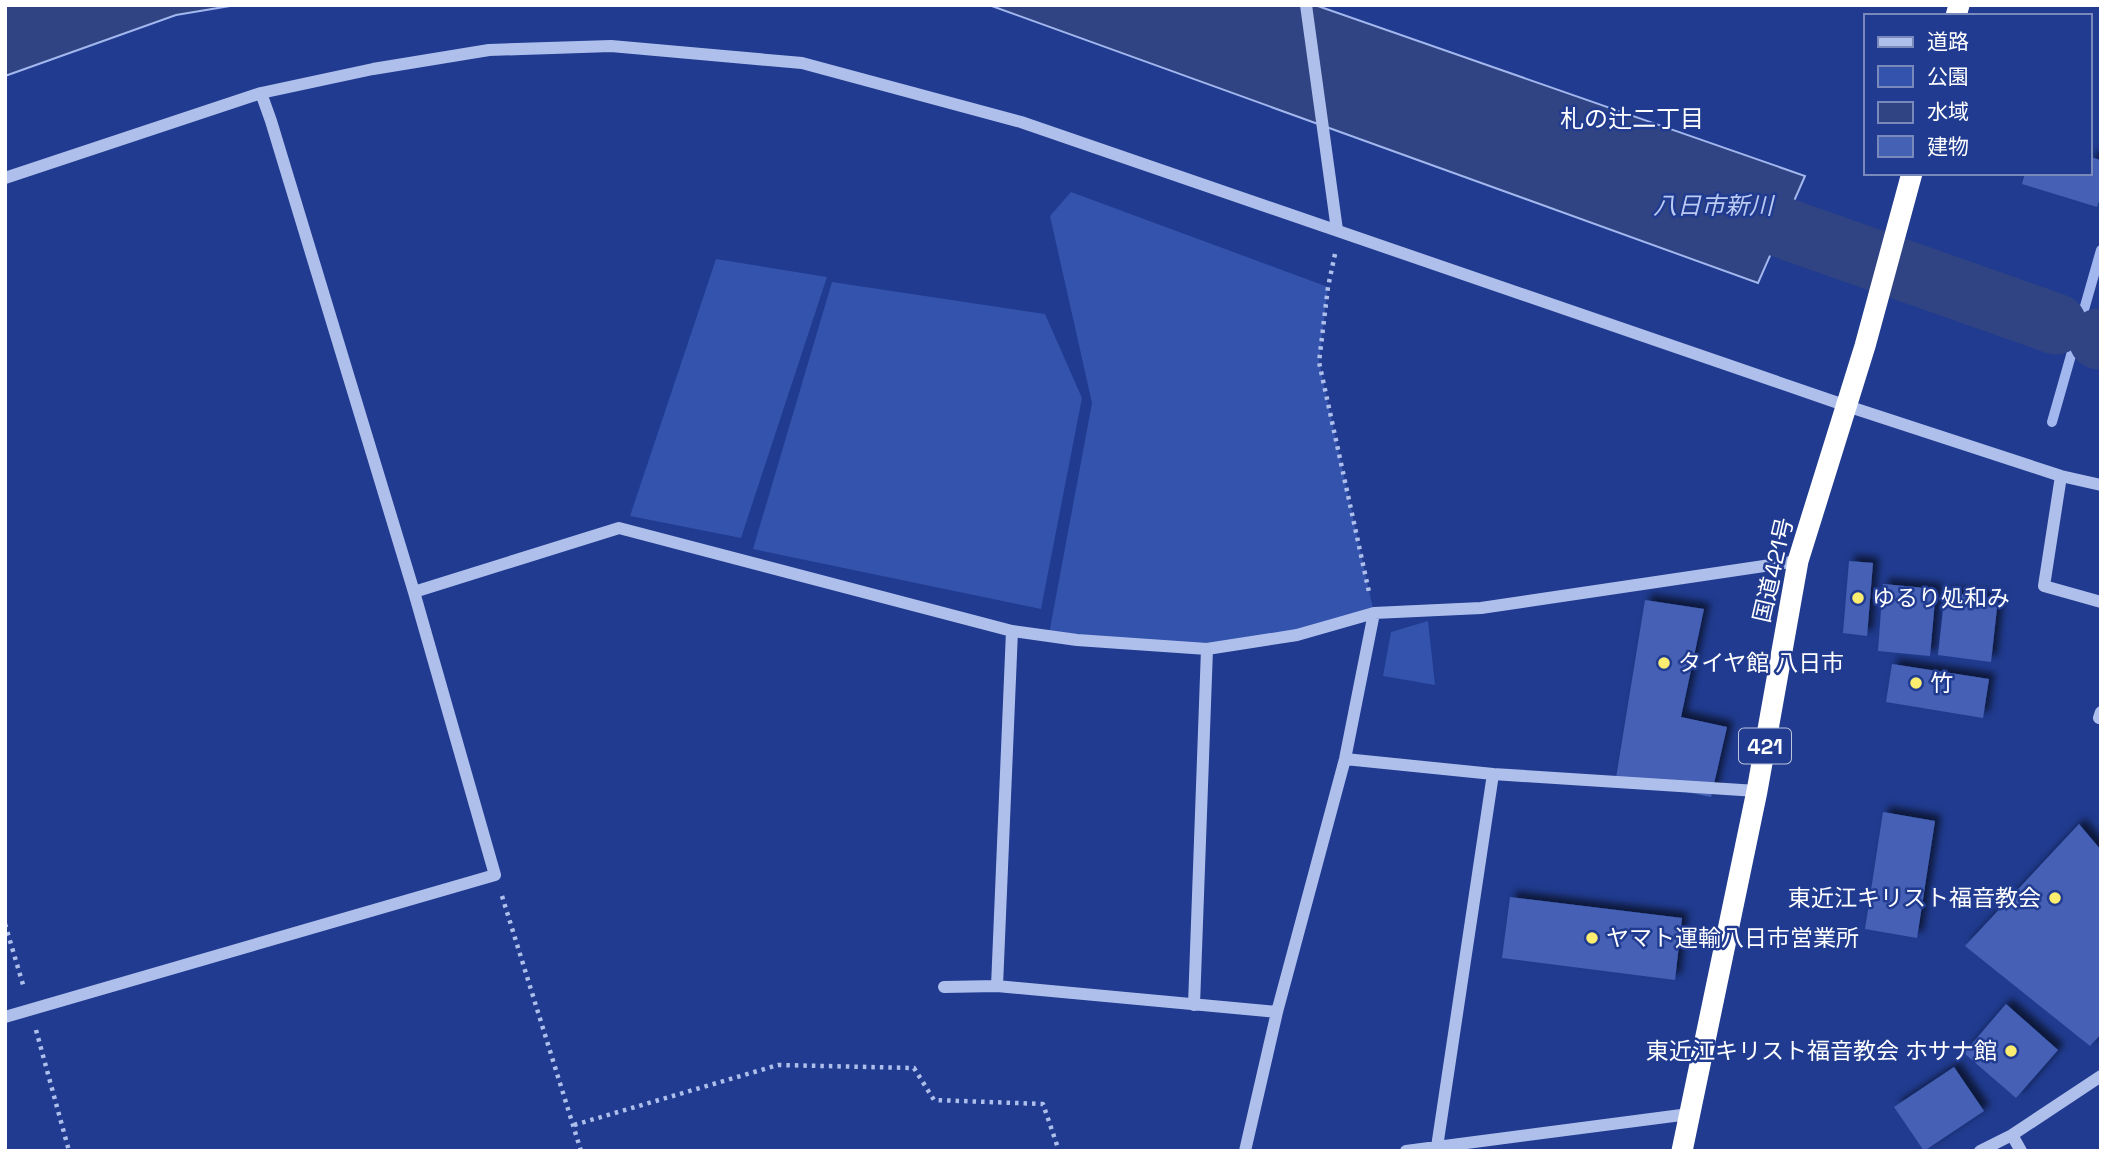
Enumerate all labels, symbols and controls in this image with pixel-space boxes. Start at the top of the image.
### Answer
legend [1864,14,2092,175]
text: 道路 [1927,28,1969,55]
text: 公園 [1927,63,1969,90]
text: 水域 [1927,98,1969,125]
district label: 札の辻二丁目 [1560,103,1704,134]
text: 建物 [1927,133,1969,160]
water label: 八日市新川 [1653,190,1776,221]
street label: 国道421号 [1746,515,1800,625]
place label: ゆるり処和み [1872,583,2010,613]
marker: ゆるり処和み [1850,590,1866,606]
place label: タイヤ館 八日市 [1678,648,1844,678]
marker: タイヤ館 八日市 [1656,655,1672,671]
place label: 竹 [1930,668,1953,698]
marker: 竹 [1908,675,1924,691]
road number: 421 [1739,728,1791,764]
place label: 東近江キリスト福音教会 [1788,883,2041,913]
marker: 東近江キリスト福音教会 [2047,890,2063,906]
place label: ヤマト運輸八日市営業所 [1606,923,1859,953]
marker: ヤマト運輸八日市営業所 [1584,930,1600,946]
place label: 東近江キリスト福音教会 ホサナ館 [1646,1036,1997,1066]
marker: 東近江キリスト福音教会 ホサナ館 [2003,1043,2019,1059]

